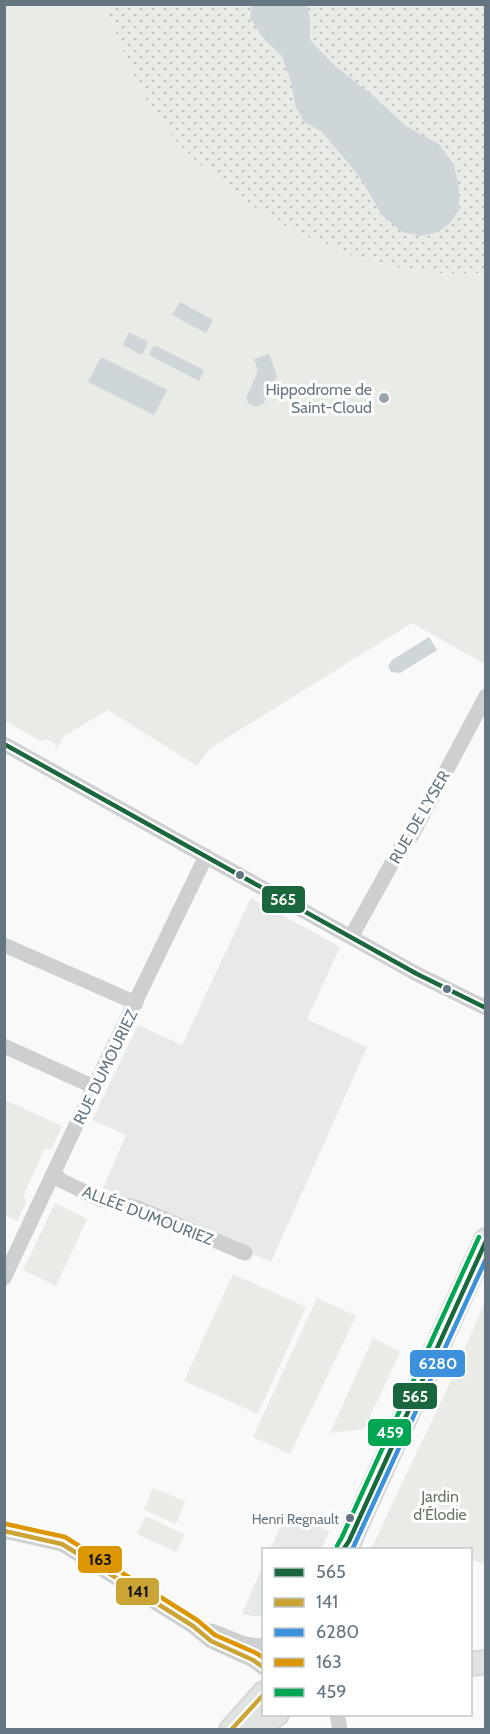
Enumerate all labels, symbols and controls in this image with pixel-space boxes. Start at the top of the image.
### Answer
place label: Hippodrome de Saint-Cloud [265,380,372,417]
marker: Hippodrome de Saint-Cloud [377,391,391,405]
street label: RUE DE L'YSER [385,767,454,867]
unlabelled marker [234,869,246,881]
line badge: 565 [261,885,306,914]
text: 565 [270,890,296,909]
unlabelled marker [441,983,453,995]
street label: RUE DUMOURIEZ [70,1007,141,1128]
street label: ALLÉE DUMOURIEZ [80,1182,216,1249]
line badge: 6280 [409,1349,466,1378]
text: 6280 [419,1354,457,1373]
line badge: 565 [392,1382,438,1410]
text: 565 [402,1387,428,1406]
line badge: 459 [367,1418,412,1447]
text: 459 [376,1423,404,1442]
park label: Jardin d'Élodie [413,1487,467,1524]
place label: Henri Regnault [252,1510,339,1528]
marker: Henri Regnault [344,1512,356,1524]
line badge: 163 [77,1545,123,1574]
legend [262,1548,472,1716]
text: 163 [88,1550,112,1569]
text: 565 [316,1561,346,1583]
line badge: 141 [115,1577,160,1606]
text: 141 [127,1582,149,1601]
text: 141 [316,1591,338,1613]
text: 6280 [316,1621,359,1643]
text: 163 [316,1651,342,1673]
text: 459 [316,1681,346,1703]

